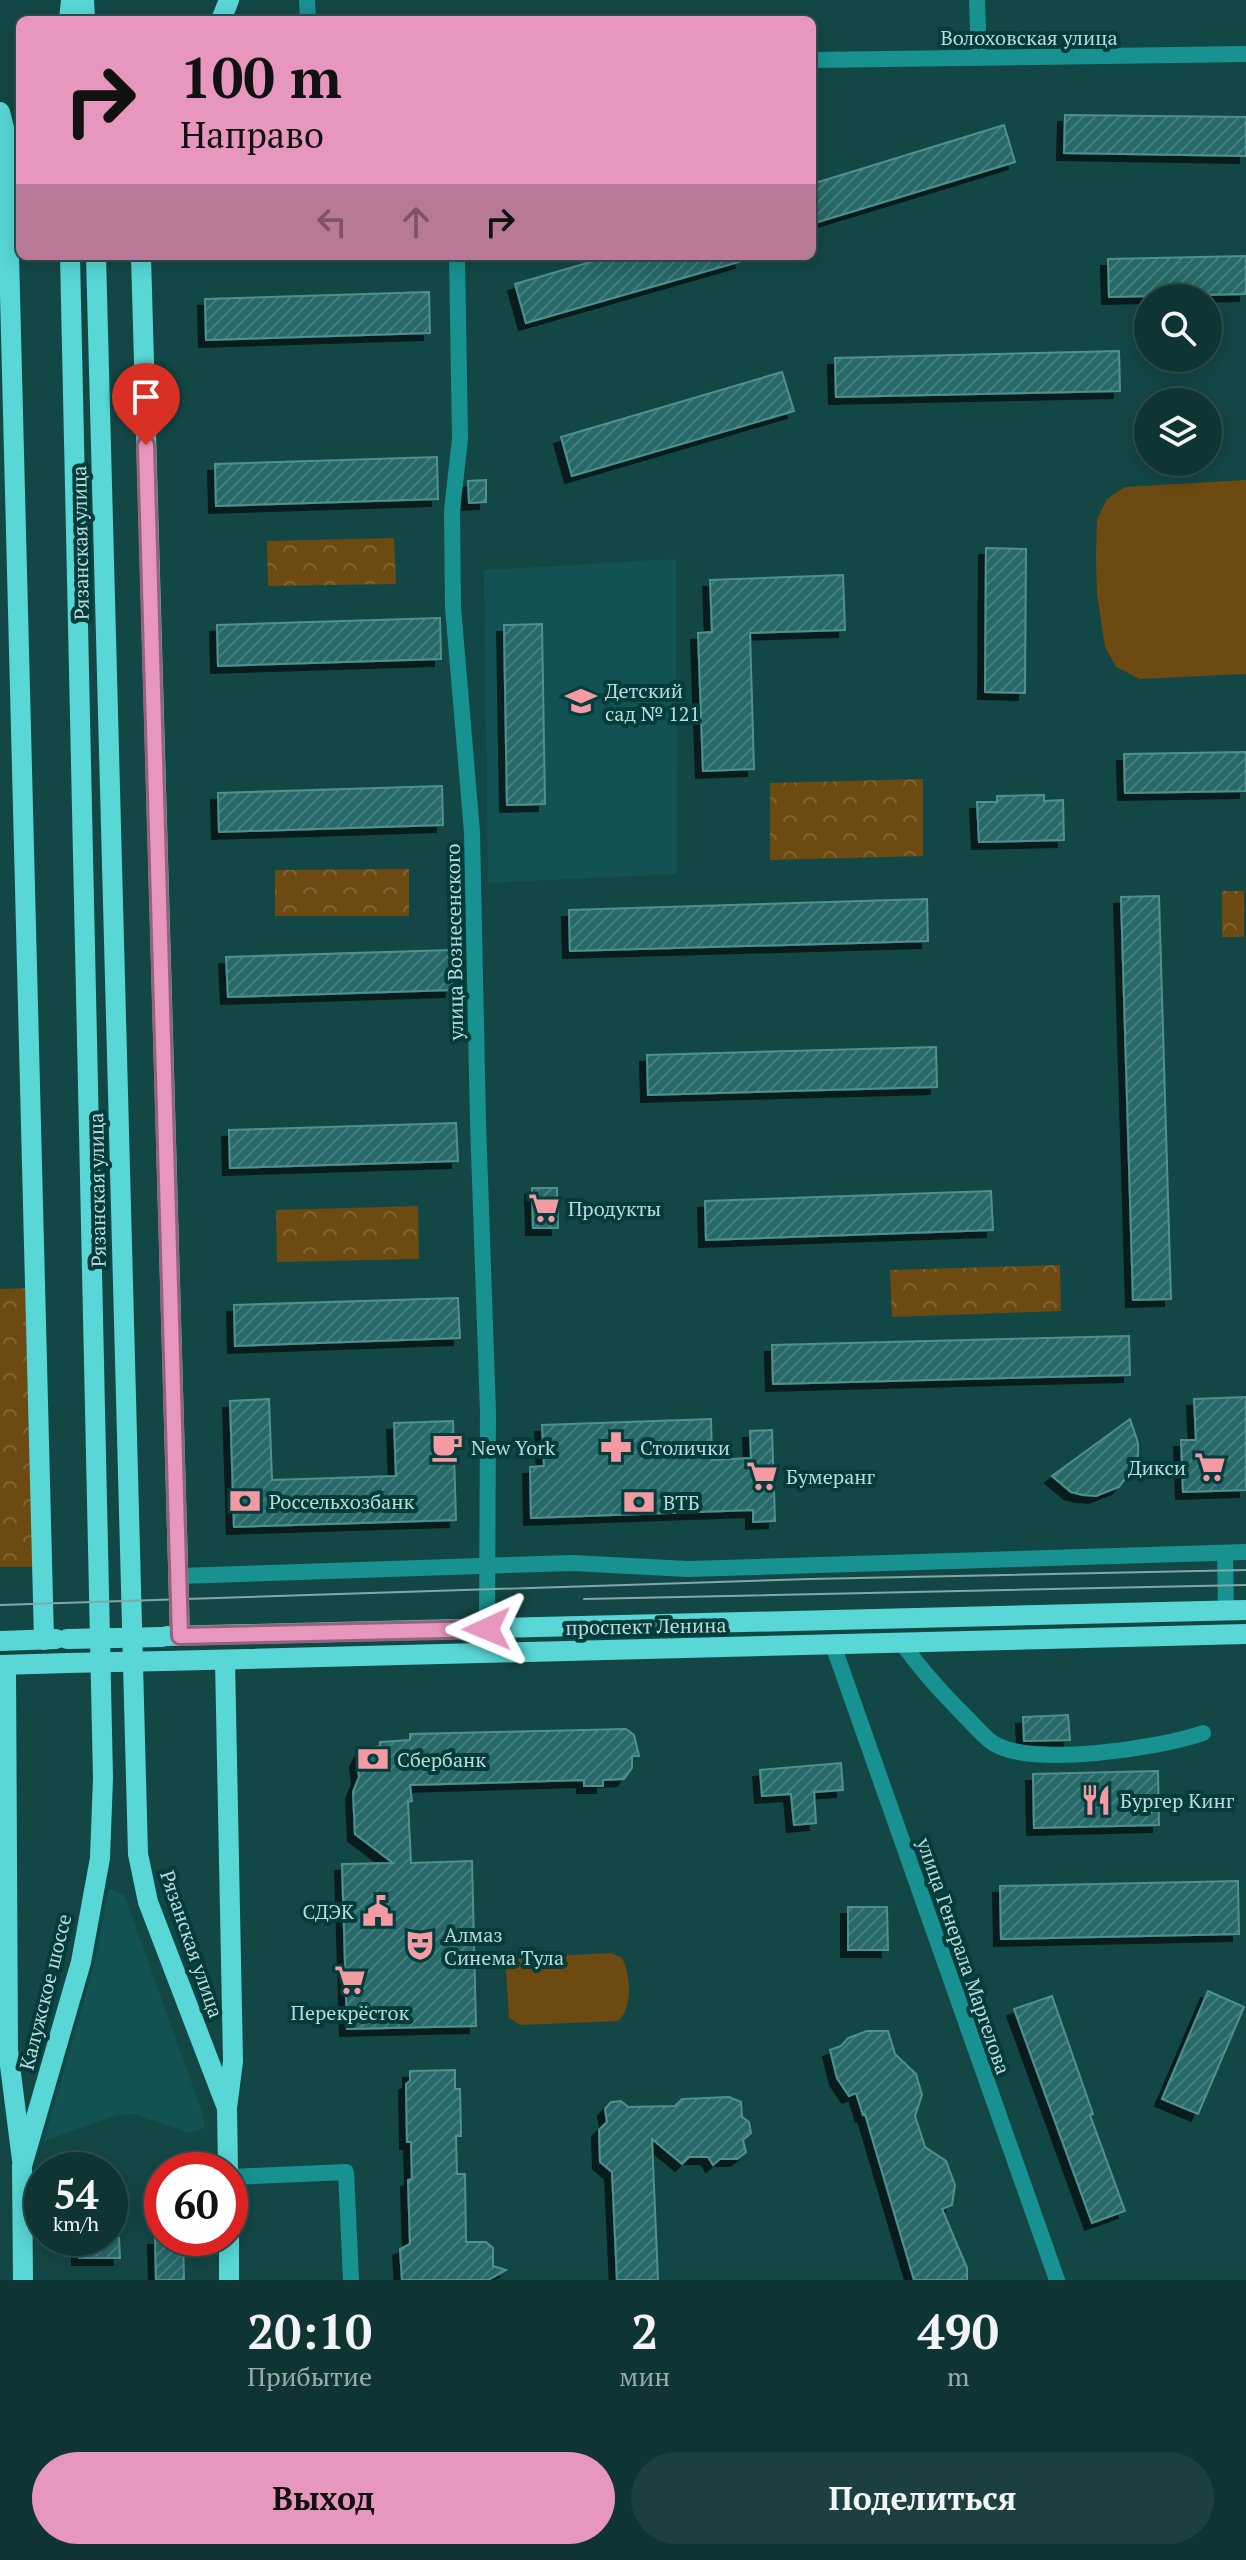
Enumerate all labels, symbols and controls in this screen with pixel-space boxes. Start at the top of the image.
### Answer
street label: Волоховская улица [940,24,1118,51]
text: 100 m [180,40,342,114]
icon: right [48,48,152,152]
text: Направо [180,111,324,158]
icon: left [310,200,354,244]
icon: ahead [394,200,438,244]
icon: right [478,200,522,244]
map controls [1134,284,1222,476]
button: search [1134,284,1222,372]
pin [112,363,180,445]
icon: arrive [124,375,168,419]
button: layers [1134,388,1222,476]
street label: Рязанская улица [65,466,95,620]
place label: Детский сад № 121 [605,677,700,727]
school or university icon: Детский сад № 121 [564,684,598,718]
street label: улица Вознесенского [439,843,469,1042]
street label: Рязанская улица [82,1113,112,1267]
supermarket icon: Продукты [527,1191,561,1225]
place label: Продукты [568,1195,661,1222]
cafe icon: New York [430,1430,464,1464]
pharmacy icon: Столички [599,1430,633,1464]
place label: New York [471,1434,556,1461]
place label: Столички [640,1434,730,1461]
supermarket icon: Дикси [1193,1450,1227,1484]
place label: Дикси [1128,1454,1186,1481]
supermarket icon: Бумеранг [745,1459,779,1493]
place label: Бумеранг [786,1463,875,1490]
bank icon: Россельхозбанк [228,1484,262,1518]
bank icon: ВТБ [622,1485,656,1519]
place label: Россельхозбанк [269,1488,414,1515]
place label: ВТБ [663,1489,700,1516]
position arrow [445,1587,529,1671]
street label: проспект Ленина [565,1611,727,1641]
bank icon: Сбербанк [356,1742,390,1776]
place label: Сбербанк [397,1746,486,1773]
restaurant icon: Бургер Кинг [1079,1783,1113,1817]
place label: Бургер Кинг [1120,1787,1235,1814]
street label: улица Генерала Маргелова [910,1833,1017,2078]
street label: Рязанская улица [154,1867,230,2021]
public building icon: СДЭК [361,1894,395,1928]
place label: СДЭК [303,1898,354,1925]
street label: Калужское шоссе [13,1911,77,2073]
place label: Алмаз Синема Тула [444,1921,564,1971]
theatre icon: Алмаз Синема Тула [403,1928,437,1962]
supermarket icon: Перекрёсток [333,1963,367,1997]
place label: Перекрёсток [291,1999,410,2026]
speed limit sign: 60 [144,2152,248,2256]
text: 54 [53,2167,99,2220]
text: km/h [53,2210,99,2237]
text: 20:10 [247,2299,372,2363]
text: 2 [631,2299,658,2363]
text: 490 [917,2299,999,2363]
text: Прибытие [247,2359,372,2393]
text: мин [619,2359,670,2393]
text: m [947,2359,969,2393]
button: Выход [32,2452,615,2544]
button: Поделиться [631,2452,1214,2544]

